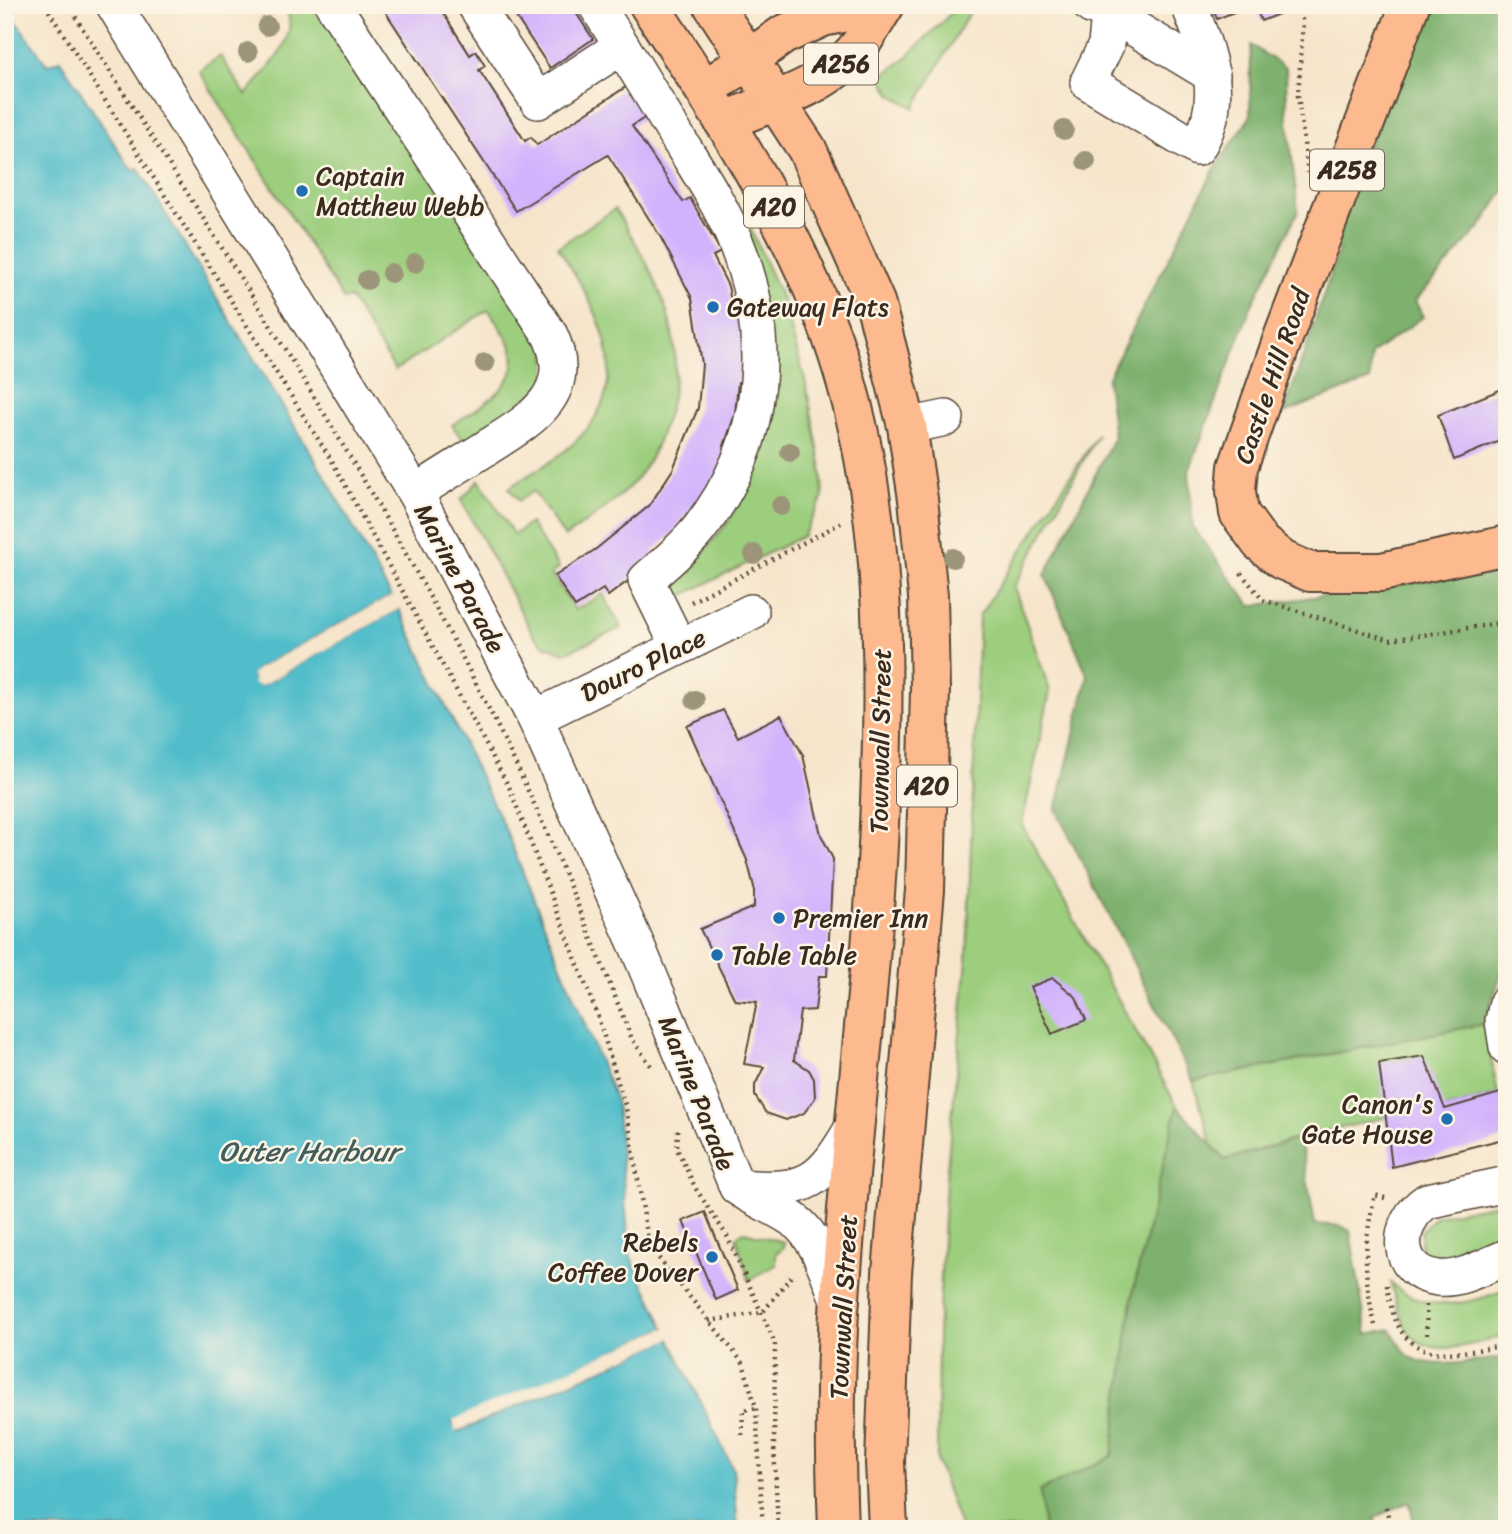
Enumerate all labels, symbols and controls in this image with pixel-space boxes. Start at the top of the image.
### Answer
road number: A256 [804,43,878,84]
road number: A258 [1310,150,1384,190]
place label: Captain Matthew Webb [316,153,484,229]
marker: Captain Matthew Webb [294,183,310,199]
road number: A20 [744,187,804,228]
street label: Castle Hill Road [1220,280,1324,470]
place label: Gateway Flats [727,284,889,330]
marker: Gateway Flats [705,299,721,315]
street label: Marine Parade [401,495,519,662]
street label: Douro Place [572,615,714,715]
street label: Townwall Street [855,648,905,834]
road number: A20 [897,766,957,806]
place label: Premier Inn [793,895,928,941]
marker: Premier Inn [771,910,787,926]
place label: Table Table [731,932,857,978]
marker: Table Table [709,947,725,963]
street label: Marine Parade [645,1008,749,1178]
place label: Canon's Gate House [1302,1081,1433,1157]
marker: Canon's Gate House [1439,1111,1455,1127]
water label: Outer Harbour [219,1127,405,1176]
street label: Townwall Street [815,1213,871,1401]
place label: Rebels Coffee Dover [548,1219,699,1295]
marker: Rebels Coffee Dover [704,1249,720,1265]

